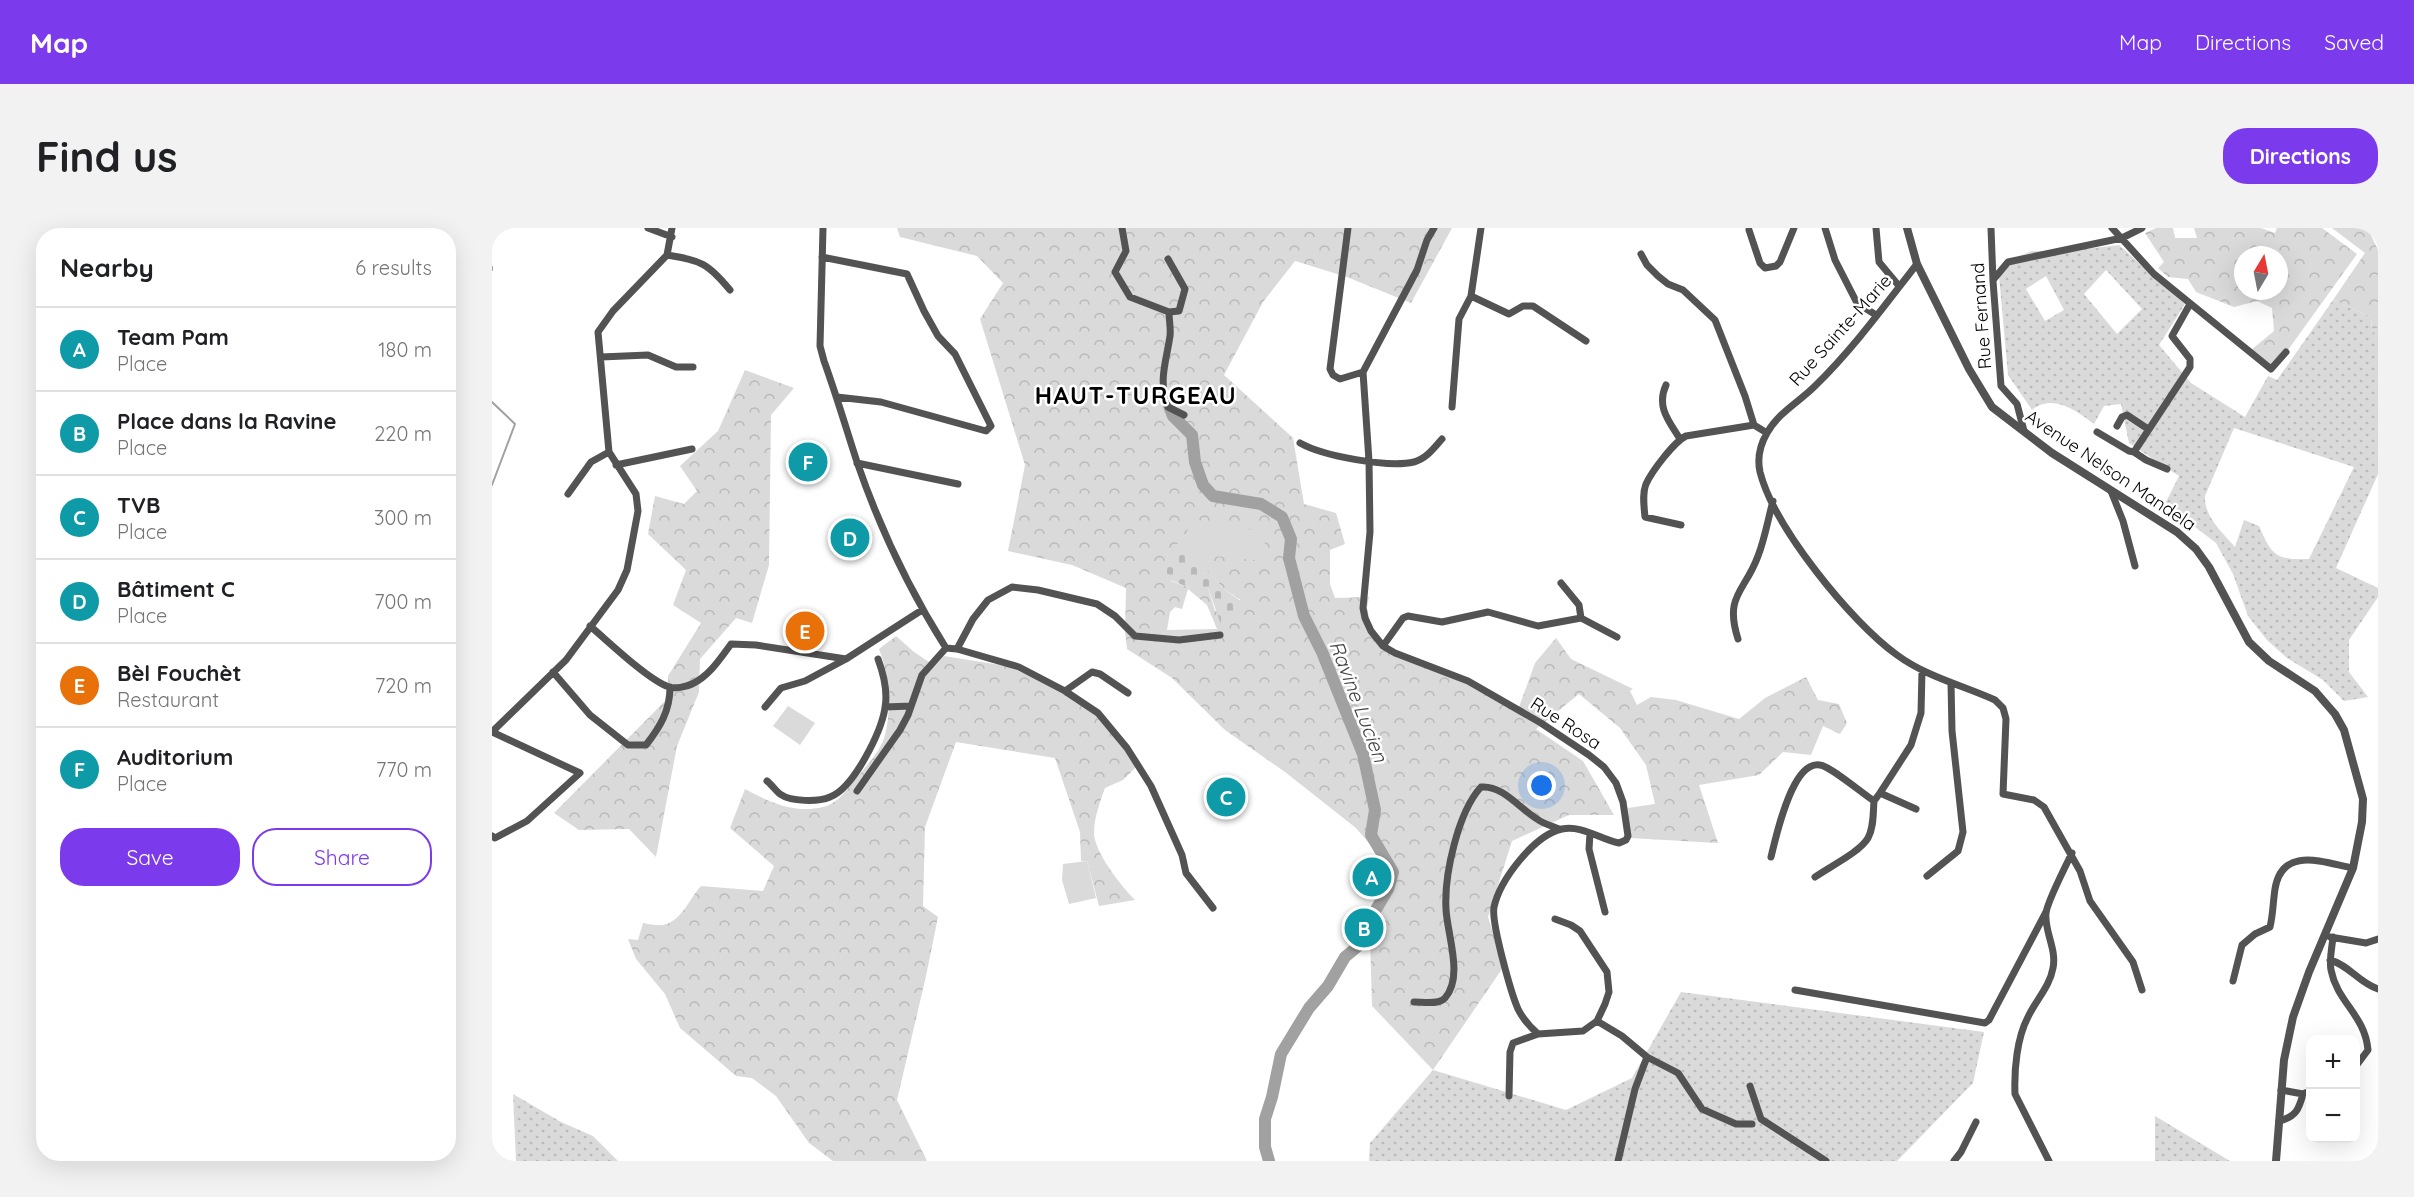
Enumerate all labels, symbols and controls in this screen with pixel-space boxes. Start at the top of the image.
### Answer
text: Map [30,25,88,60]
text: Map [2119,29,2162,55]
text: Directions [2195,29,2291,55]
text: Saved [2324,29,2384,55]
button: Directions [2223,128,2378,184]
text: Find us [36,130,178,183]
north arrow [2234,246,2288,300]
text: Nearby [60,251,154,284]
text: 6 results [355,255,432,280]
street label: Rue Fernand [1966,262,1996,370]
street label: Rue Sainte-Marie [1784,269,1896,391]
text: Team Pam [117,323,229,351]
text: A [73,337,86,362]
text: 180 m [378,337,432,362]
text: Place [117,351,167,376]
district label: HAUT-TURGEAU [1035,380,1237,410]
street label: Avenue Nelson Mandela [2021,404,2201,536]
text: Place dans la Ravine [117,407,336,435]
text: B [73,421,86,446]
text: 220 m [374,421,432,446]
text: Place [117,435,167,460]
pin: F [788,440,828,484]
text: TVB [117,491,160,519]
text: C [73,505,86,530]
text: 300 m [374,505,432,530]
pin: D [830,516,870,560]
text: Place [117,519,167,544]
text: Bâtiment C [117,575,235,603]
text: D [72,589,87,614]
text: 700 m [374,589,432,614]
text: Place [117,603,167,628]
pin: E [786,608,824,654]
water label: Ravine Lucien [1324,637,1394,766]
text: Bèl Fouchèt [117,659,241,687]
text: E [74,673,85,698]
text: 720 m [375,673,432,698]
text: Restaurant [117,687,219,712]
street label: Rue Rosa [1526,692,1606,754]
text: Auditorium [117,743,233,771]
text: F [74,757,85,782]
text: 770 m [376,757,432,782]
text: Place [117,771,167,796]
your location [1527,771,1556,800]
pin: C [1206,774,1246,820]
button: Save [60,828,240,886]
button: Share [252,828,432,886]
pin: A [1352,854,1392,900]
pin: B [1344,906,1384,950]
map controls [2306,1035,2360,1143]
button: + [2306,1035,2360,1089]
button: − [2306,1089,2360,1143]

